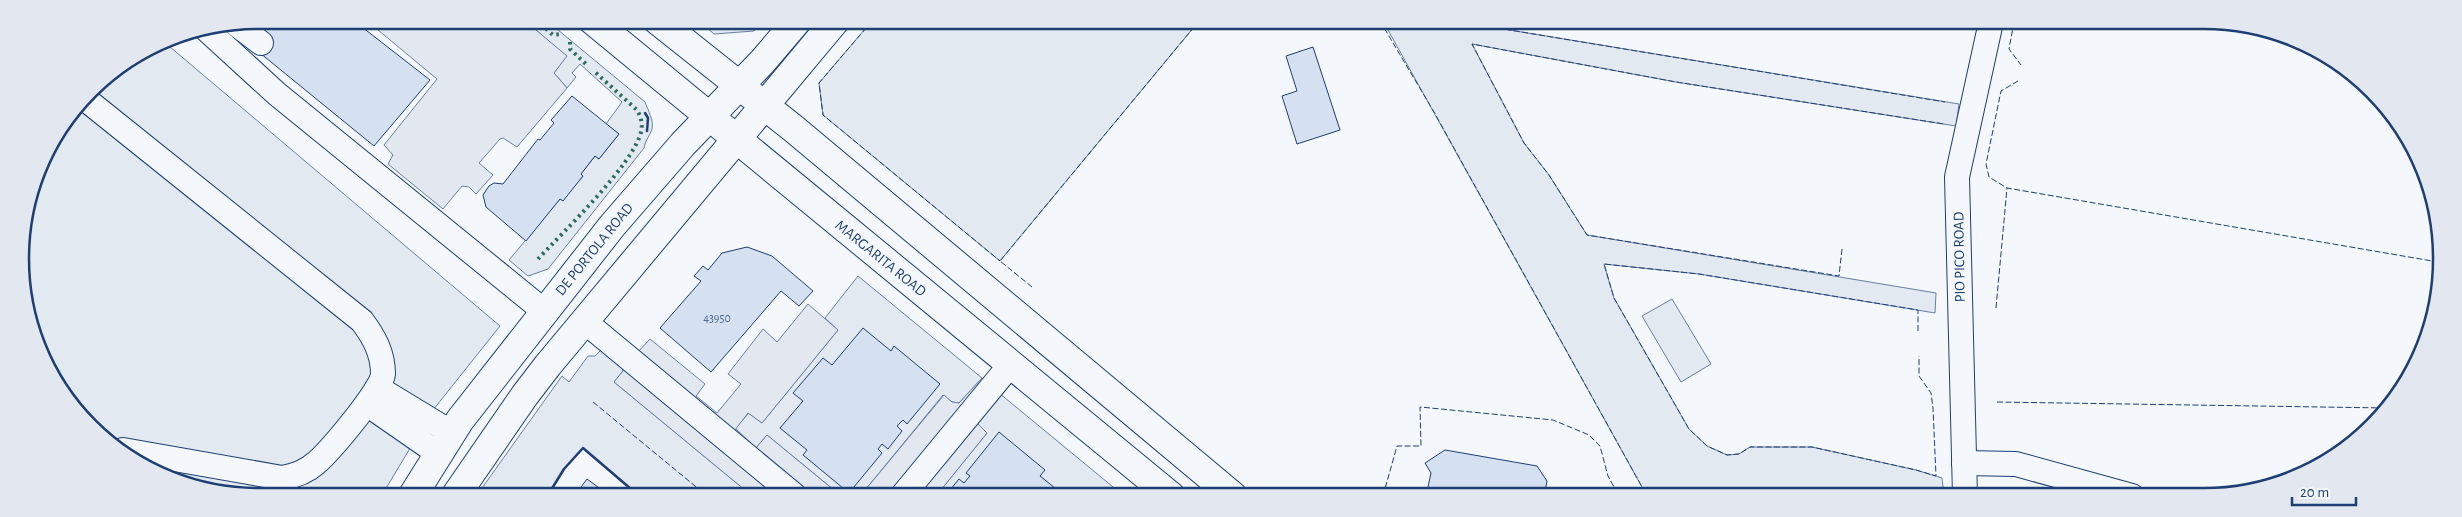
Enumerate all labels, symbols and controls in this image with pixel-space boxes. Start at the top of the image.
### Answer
street label: DE PORTOLA ROAD [553,200,636,298]
street label: PIO PICO ROAD [1951,211,1968,303]
street label: MARGARITA ROAD [832,217,929,300]
house number: 43950 [703,312,731,324]
scale bar [2292,474,2356,506]
text: 20 m [2300,485,2329,500]

